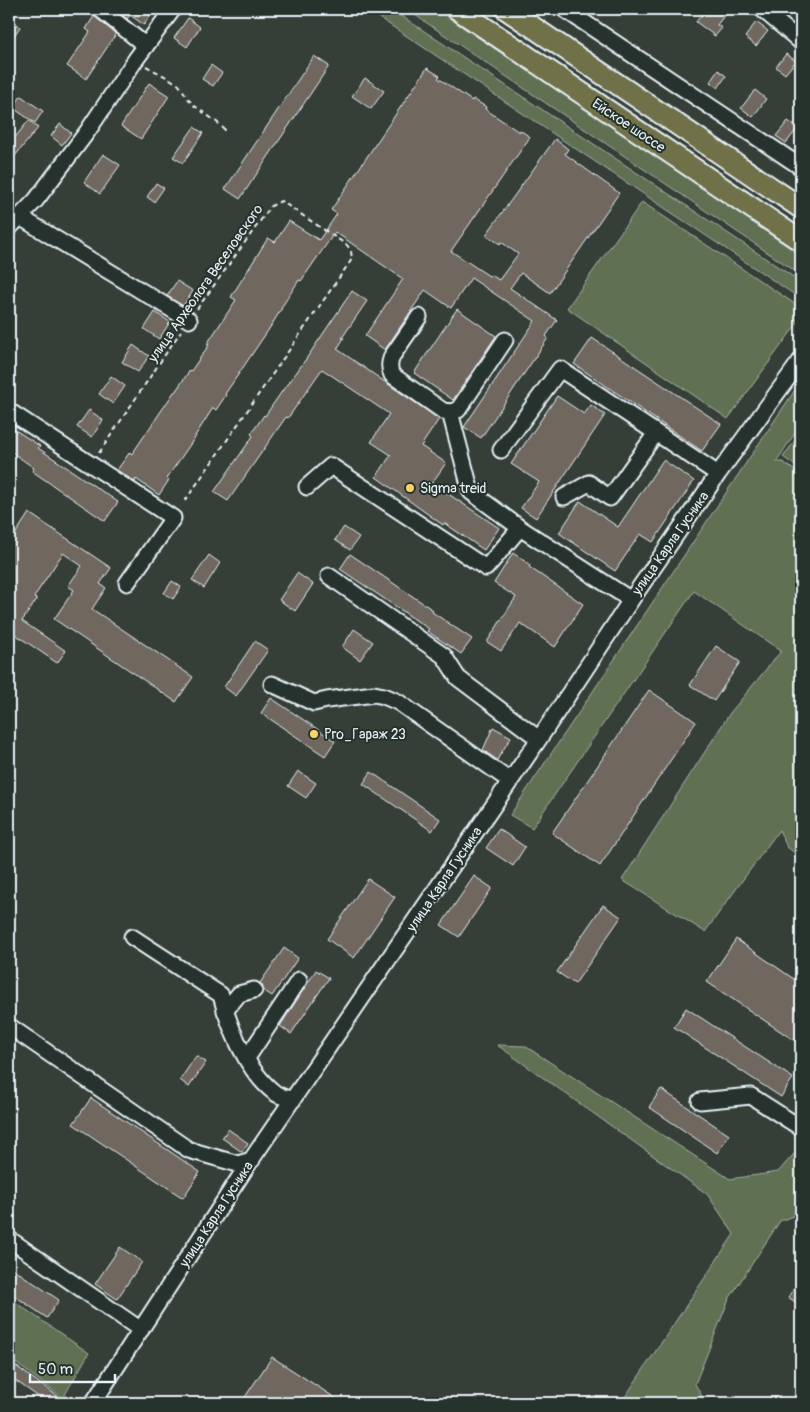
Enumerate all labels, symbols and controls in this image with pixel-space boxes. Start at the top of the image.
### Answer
street label: Ейское шоссе [589,95,669,156]
street label: улица Археолога Веселовского [144,201,267,366]
place label: Sigma treid [420,480,486,497]
marker: Sigma treid [404,482,416,494]
street label: улица Карла Гусника [628,488,713,599]
place label: Pro_Гараж 23 [324,726,406,743]
marker: Pro_Гараж 23 [308,728,320,740]
street label: улица Карла Гусника [402,824,486,936]
street label: улица Карла Гусника [175,1158,257,1271]
scale bar [30,1352,115,1384]
text: 50 m [38,1360,73,1379]

